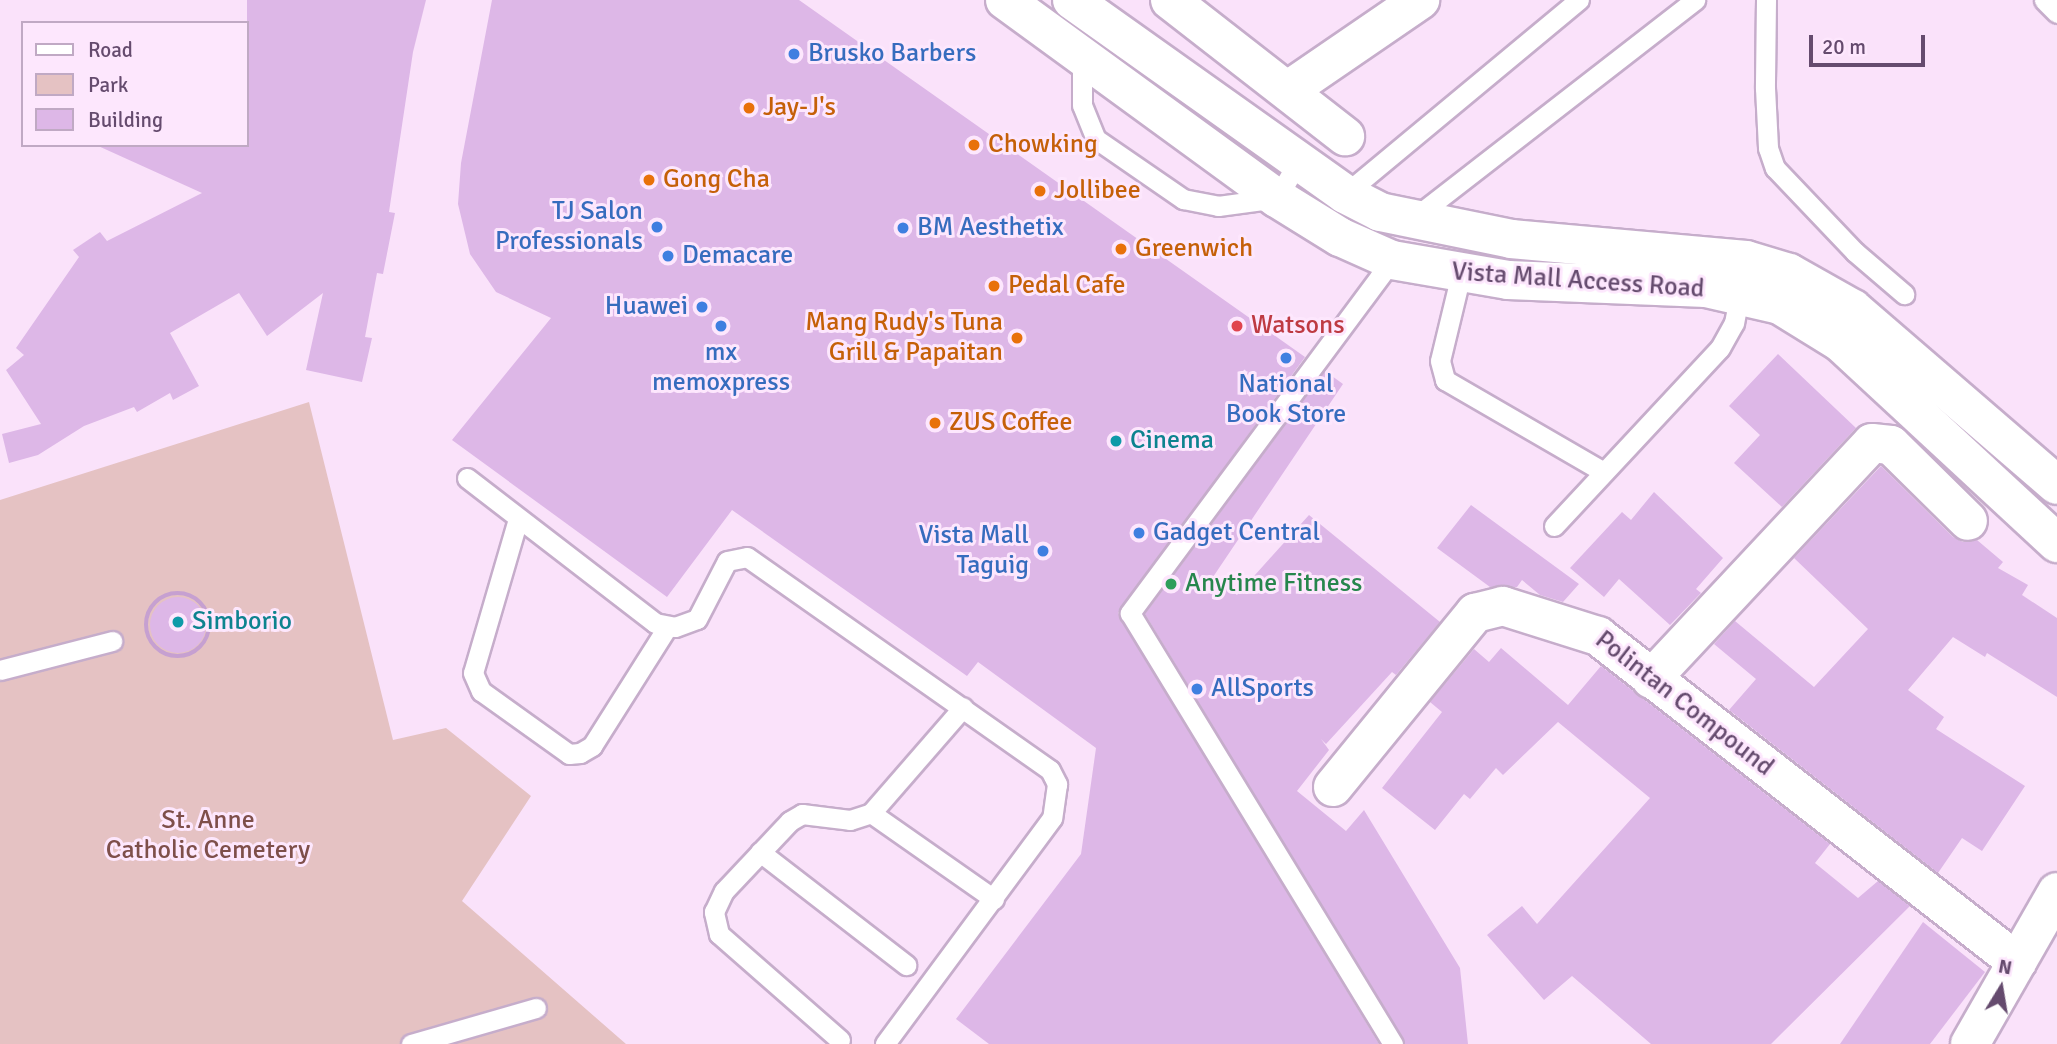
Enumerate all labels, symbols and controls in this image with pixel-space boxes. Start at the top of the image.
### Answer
legend [21,21,248,147]
scale bar [1812,21,1927,65]
text: 20 m [1822,34,1866,60]
text: Road [88,37,133,63]
place label: Brusko Barbers [808,38,976,70]
marker: Brusko Barbers [786,46,802,62]
text: Park [88,72,128,98]
place label: Jay-J's [763,92,836,124]
marker: Jay-J's [741,100,757,116]
text: Building [88,107,163,133]
place label: Chowking [988,129,1098,161]
marker: Chowking [966,137,982,153]
place label: Gong Cha [663,164,770,196]
marker: Gong Cha [641,172,657,188]
place label: Jollibee [1054,175,1141,207]
marker: Jollibee [1032,183,1048,199]
place label: TJ Salon Professionals [495,196,643,258]
place label: BM Aesthetix [917,212,1064,244]
marker: TJ Salon Professionals [649,219,665,235]
marker: BM Aesthetix [895,220,911,236]
place label: Greenwich [1135,233,1253,265]
place label: Demacare [682,240,793,272]
marker: Greenwich [1113,241,1129,257]
marker: Demacare [660,248,676,264]
street label: Vista Mall Access Road [1451,257,1705,305]
place label: Pedal Cafe [1008,270,1126,302]
marker: Pedal Cafe [986,278,1002,294]
place label: Huawei [605,291,688,323]
marker: Huawei [694,299,710,315]
place label: Mang Rudy's Tuna Grill & Papaitan [805,307,1003,368]
place label: Watsons [1251,310,1345,342]
marker: mx memoxpress [713,318,729,334]
marker: Watsons [1229,318,1245,334]
marker: Mang Rudy's Tuna Grill & Papaitan [1009,330,1025,346]
place label: mx memoxpress [652,337,790,398]
marker: National Book Store [1278,350,1294,366]
place label: National Book Store [1226,369,1346,430]
place label: ZUS Coffee [949,407,1072,439]
marker: ZUS Coffee [927,415,943,431]
place label: Cinema [1130,425,1214,457]
marker: Cinema [1108,433,1124,449]
place label: Gadget Central [1153,517,1320,549]
place label: Vista Mall Taguig [918,520,1029,582]
marker: Gadget Central [1131,525,1147,541]
marker: Vista Mall Taguig [1035,543,1051,559]
place label: Anytime Fitness [1185,568,1362,600]
marker: Anytime Fitness [1163,576,1179,592]
place label: Simborio [192,606,292,638]
marker: Simborio [170,614,186,630]
street label: Polintan Compound [1589,625,1779,783]
place label: AllSports [1211,673,1314,705]
marker: AllSports [1189,681,1205,697]
park label: St. Anne Catholic Cemetery [106,805,310,866]
north arrow [1966,953,2036,1023]
text: N [1996,954,2014,980]

